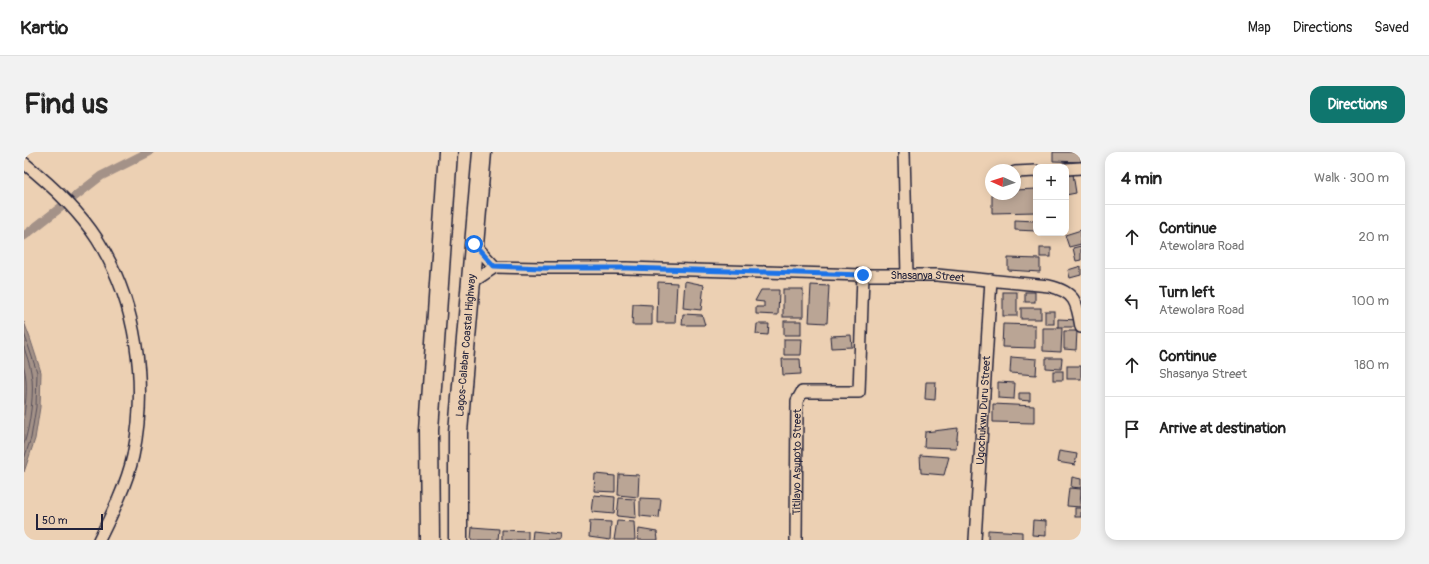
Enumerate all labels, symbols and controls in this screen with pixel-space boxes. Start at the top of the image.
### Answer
text: Kartio [20,16,68,40]
text: Map [1248,19,1271,36]
text: Directions [1293,19,1352,36]
text: Saved [1374,19,1409,36]
button: Directions [1310,86,1405,123]
text: Find us [24,87,108,122]
north arrow [985,164,1021,200]
map controls [1033,164,1069,236]
button: + [1033,164,1069,200]
text: 4 min [1121,168,1162,189]
text: Walk · 300 m [1314,170,1389,186]
button: − [1033,200,1069,236]
text: Continue [1159,219,1217,238]
icon: ahead [1121,226,1143,248]
text: 20 m [1358,229,1389,245]
route start [465,235,483,253]
text: Atewolara Road [1159,238,1244,254]
route end [854,266,872,284]
street label: Shasanya Street [890,268,966,284]
street label: Lagos-Calabar Coastal Highway [453,273,478,417]
text: Turn left [1159,283,1215,302]
icon: left [1121,290,1143,312]
text: 100 m [1352,293,1389,309]
text: Atewolara Road [1159,302,1244,318]
text: Continue [1159,347,1217,366]
icon: ahead [1121,354,1143,376]
street label: Ugochukwu Duru Street [973,355,993,465]
text: 180 m [1354,357,1389,373]
text: Shasanya Street [1159,366,1247,382]
street label: Titilayo Asupoto Street [790,408,803,515]
icon: arrive [1121,418,1143,440]
text: Arrive at destination [1159,419,1286,438]
scale bar [36,512,103,531]
text: 50 m [42,514,68,527]

